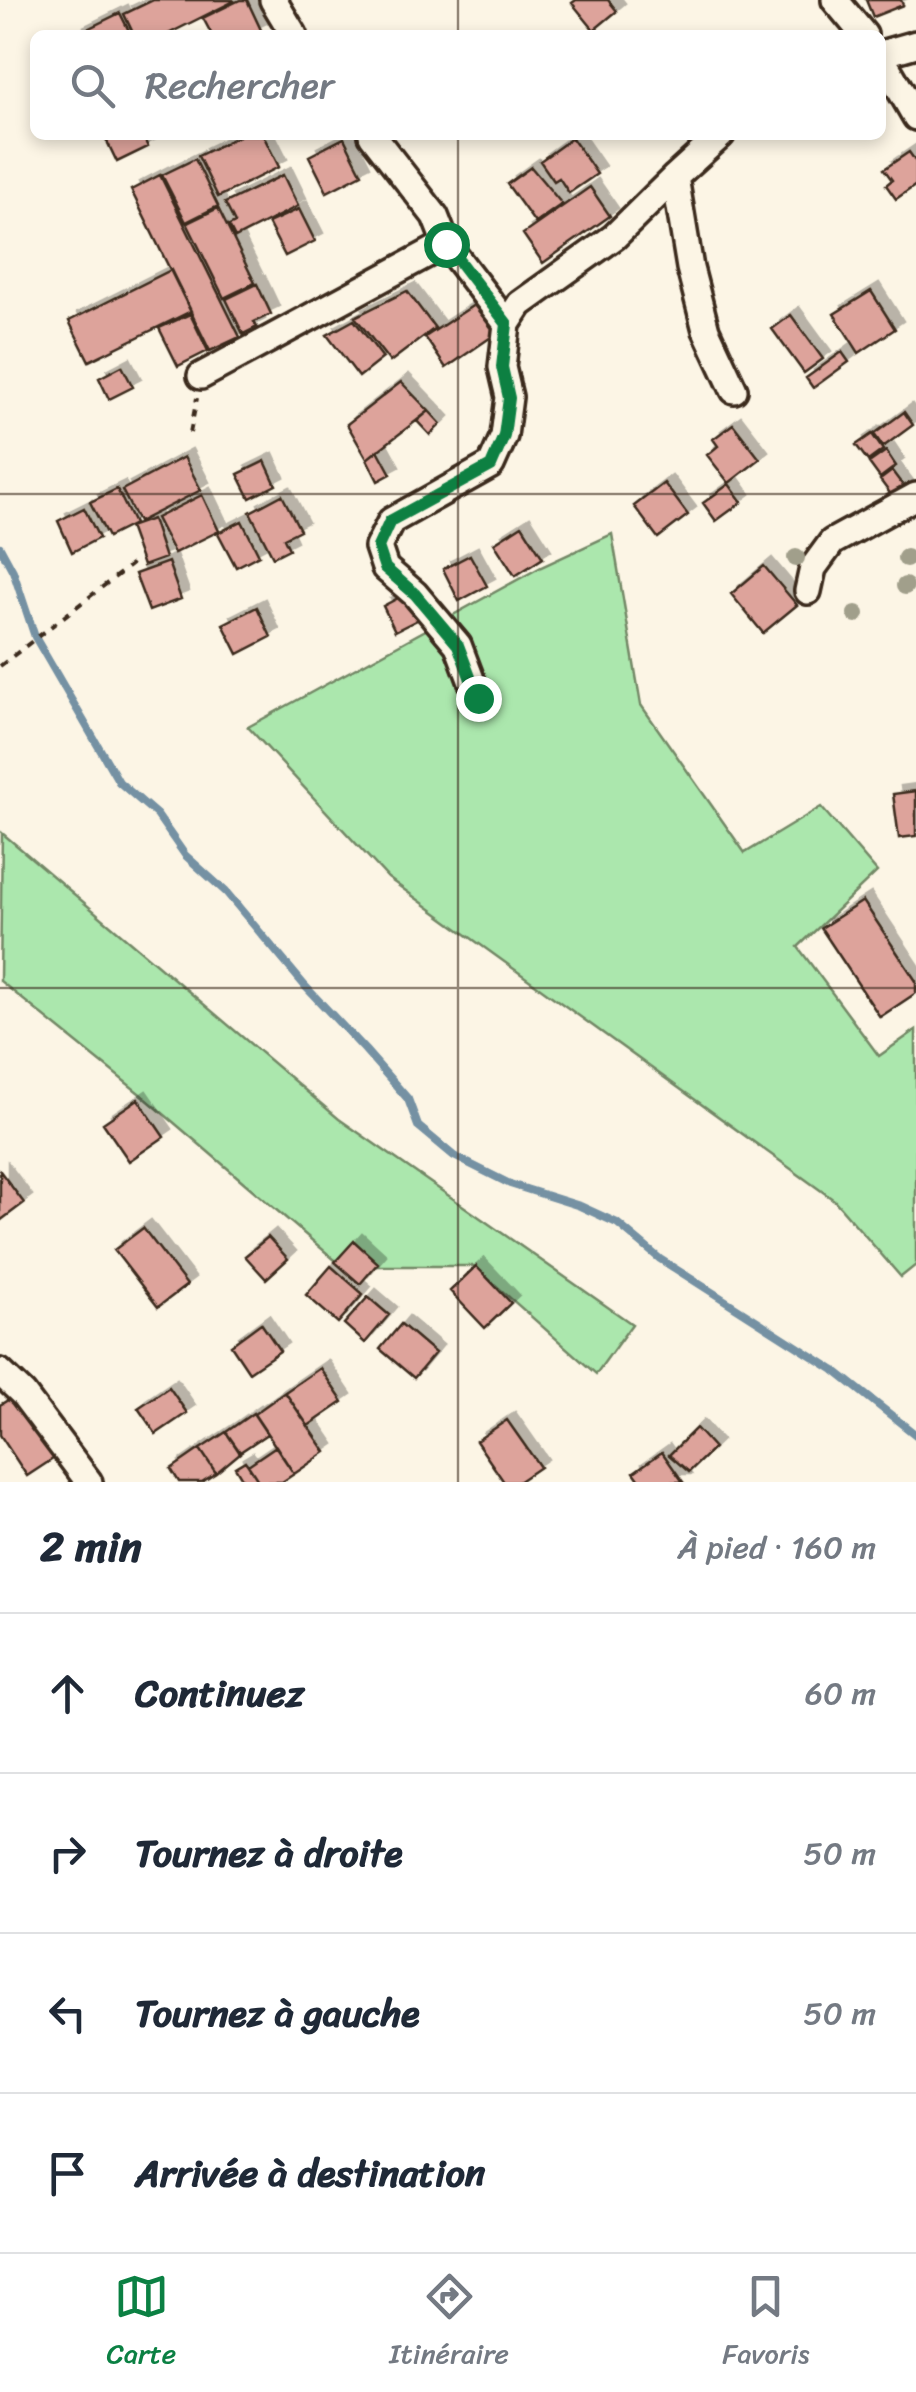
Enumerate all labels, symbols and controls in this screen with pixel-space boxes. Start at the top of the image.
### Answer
search box [30,30,886,140]
text: Rechercher [145,52,334,119]
icon: search [65,58,120,113]
route start [424,222,470,268]
route end [456,676,502,722]
text: 2 min [40,1510,142,1584]
text: À pied · 160 m [677,1519,876,1576]
text: Continuez [135,1660,304,1727]
text: 60 m [805,1665,876,1722]
icon: ahead [40,1666,95,1721]
text: Tournez à droite [135,1820,403,1887]
text: 50 m [803,1825,876,1882]
icon: right [40,1826,95,1881]
text: Tournez à gauche [135,1980,419,2047]
text: 50 m [803,1985,876,2042]
icon: left [40,1986,95,2041]
text: Arrivée à destination [135,2140,485,2207]
icon: arrive [40,2146,95,2201]
tab: Carte [107,2269,176,2378]
tab: Itinéraire [389,2269,509,2378]
tab: Favoris [722,2269,809,2378]

